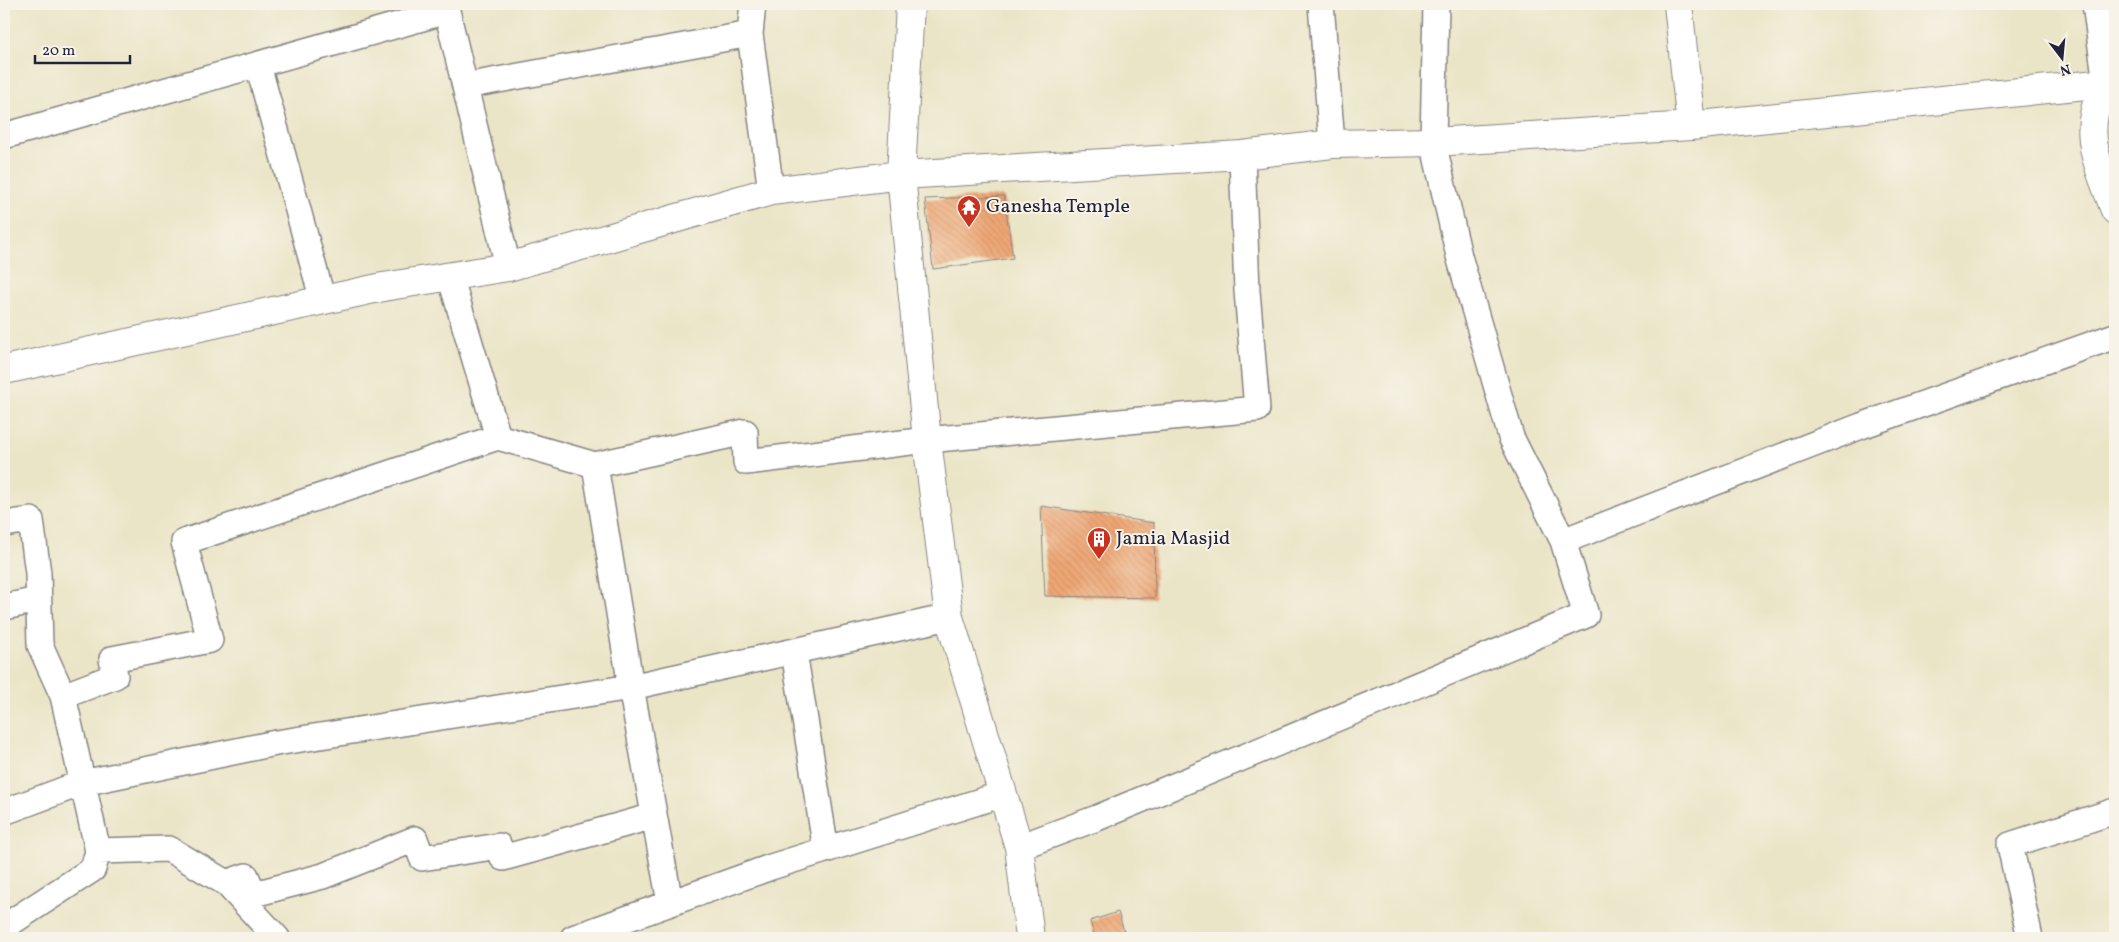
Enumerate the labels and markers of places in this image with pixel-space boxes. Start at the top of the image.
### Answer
place label: Ganesha Temple [986,193,1130,221]
temple icon: Ganesha Temple [956,194,982,228]
place label: Jamia Masjid [1116,525,1230,553]
building icon: Jamia Masjid [1086,526,1112,560]

